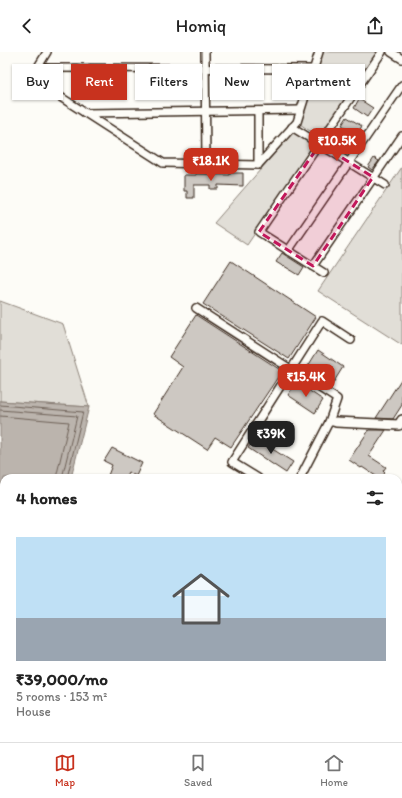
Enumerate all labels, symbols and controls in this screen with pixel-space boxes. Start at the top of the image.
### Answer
icon: back [16,15,38,37]
text: Homiq [176,15,226,37]
icon: share [364,15,386,37]
chip: Buy [12,64,63,100]
chip: Rent [71,64,127,100]
chip: Filters [135,64,202,100]
chip: New [210,64,264,100]
chip: Apartment [272,64,365,100]
pin: ₹10.5K [304,128,370,162]
text: ₹10.5K [318,133,356,148]
pin: ₹18.1K [178,148,244,182]
text: ₹18.1K [192,153,230,168]
pin: ₹15.4K [273,364,339,398]
text: ₹15.4K [287,369,325,384]
pin: ₹39K [247,421,295,455]
text: ₹39K [257,426,285,441]
icon: filters [364,487,386,509]
text: 4 homes [16,488,77,508]
icon: home [165,563,237,635]
text: ₹39,000/mo [16,669,108,689]
text: 5 rooms · 153 m² [16,689,107,704]
text: House [16,704,51,719]
tab: Map [54,752,76,789]
tab: Saved [184,752,212,789]
tab: Home [320,752,348,789]

